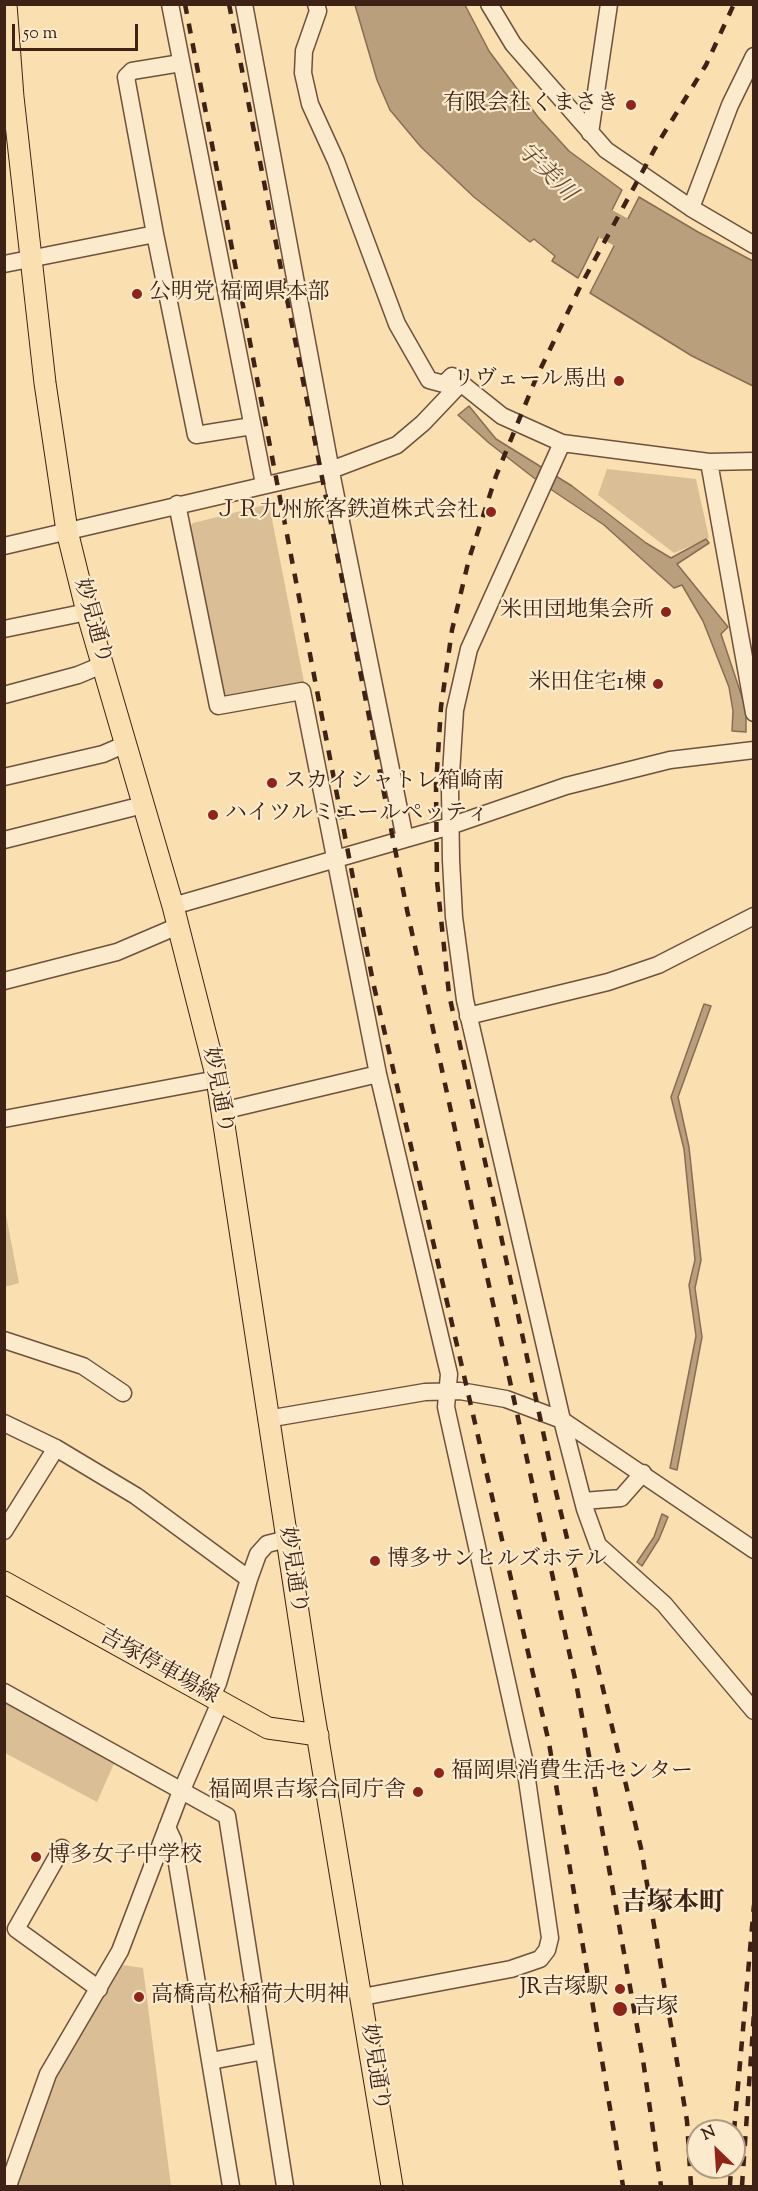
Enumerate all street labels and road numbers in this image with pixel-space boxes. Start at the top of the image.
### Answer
street label: 妙見通り [66,576,116,668]
street label: 妙見通り [195,1045,237,1137]
street label: 妙見通り [271,1525,311,1617]
street label: 吉塚停車場線 [94,1624,222,1712]
street label: 妙見通り [353,2022,393,2114]

